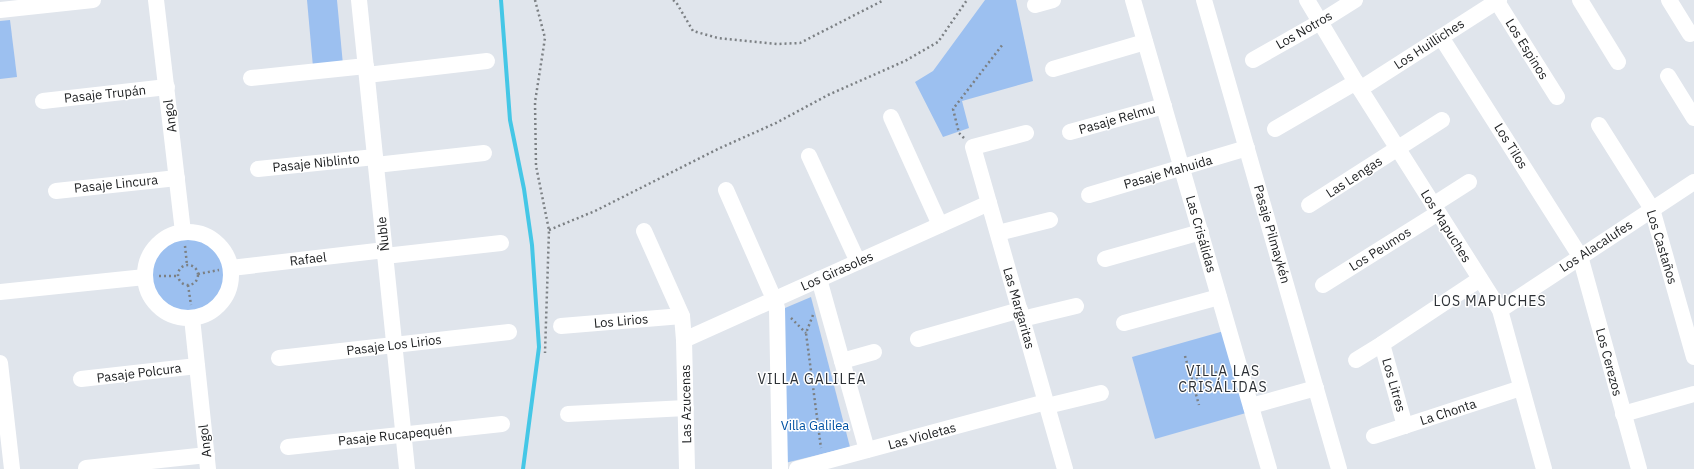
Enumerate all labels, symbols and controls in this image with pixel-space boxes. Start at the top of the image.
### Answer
street label: Los Notros [1273,7,1335,53]
street label: Los Huilliches [1391,15,1467,73]
street label: Los Espinos [1502,15,1552,83]
street label: Pasaje Trupán [63,81,147,107]
street label: Angol [159,98,180,134]
street label: Pasaje Relmu [1077,100,1157,138]
street label: Los Tilos [1490,120,1532,172]
street label: Pasaje Niblinto [272,150,360,176]
street label: Pasaje Mahuida [1122,151,1214,193]
street label: Las Lengas [1323,152,1385,202]
street label: Pasaje Lincura [73,171,159,197]
street label: Pasaje Pilmaykén [1250,183,1294,285]
street label: Los Mapuches [1417,186,1475,266]
street label: Las Crisálidas [1182,193,1220,275]
street label: Los Castaños [1643,208,1681,286]
street label: Ñuble [373,216,393,252]
street label: Los Alacalufes [1556,216,1636,276]
street label: Los Peumos [1346,223,1414,275]
street label: Los Girasoles [798,247,876,295]
street label: Rafael [289,248,328,270]
street label: Las Margaritas [999,265,1039,351]
district label: LOS MAPUCHES [1433,292,1547,310]
street label: Los Lirios [593,310,649,332]
street label: Los Cerezos [1592,326,1626,398]
street label: Pasaje Los Lirios [345,331,443,359]
street label: Los Litres [1378,356,1410,414]
street label: Pasaje Polcura [96,359,182,387]
district label: VILLA LAS CRISÁLIDAS [1178,362,1268,396]
street label: Las Azucenas [677,364,695,444]
district label: VILLA GALILEA [757,370,867,388]
street label: La Chonta [1418,395,1478,429]
park label: Villa Galilea [781,417,849,434]
street label: Las Violetas [886,419,958,453]
street label: Pasaje Rucapequén [337,421,453,449]
street label: Angol [195,423,215,458]

